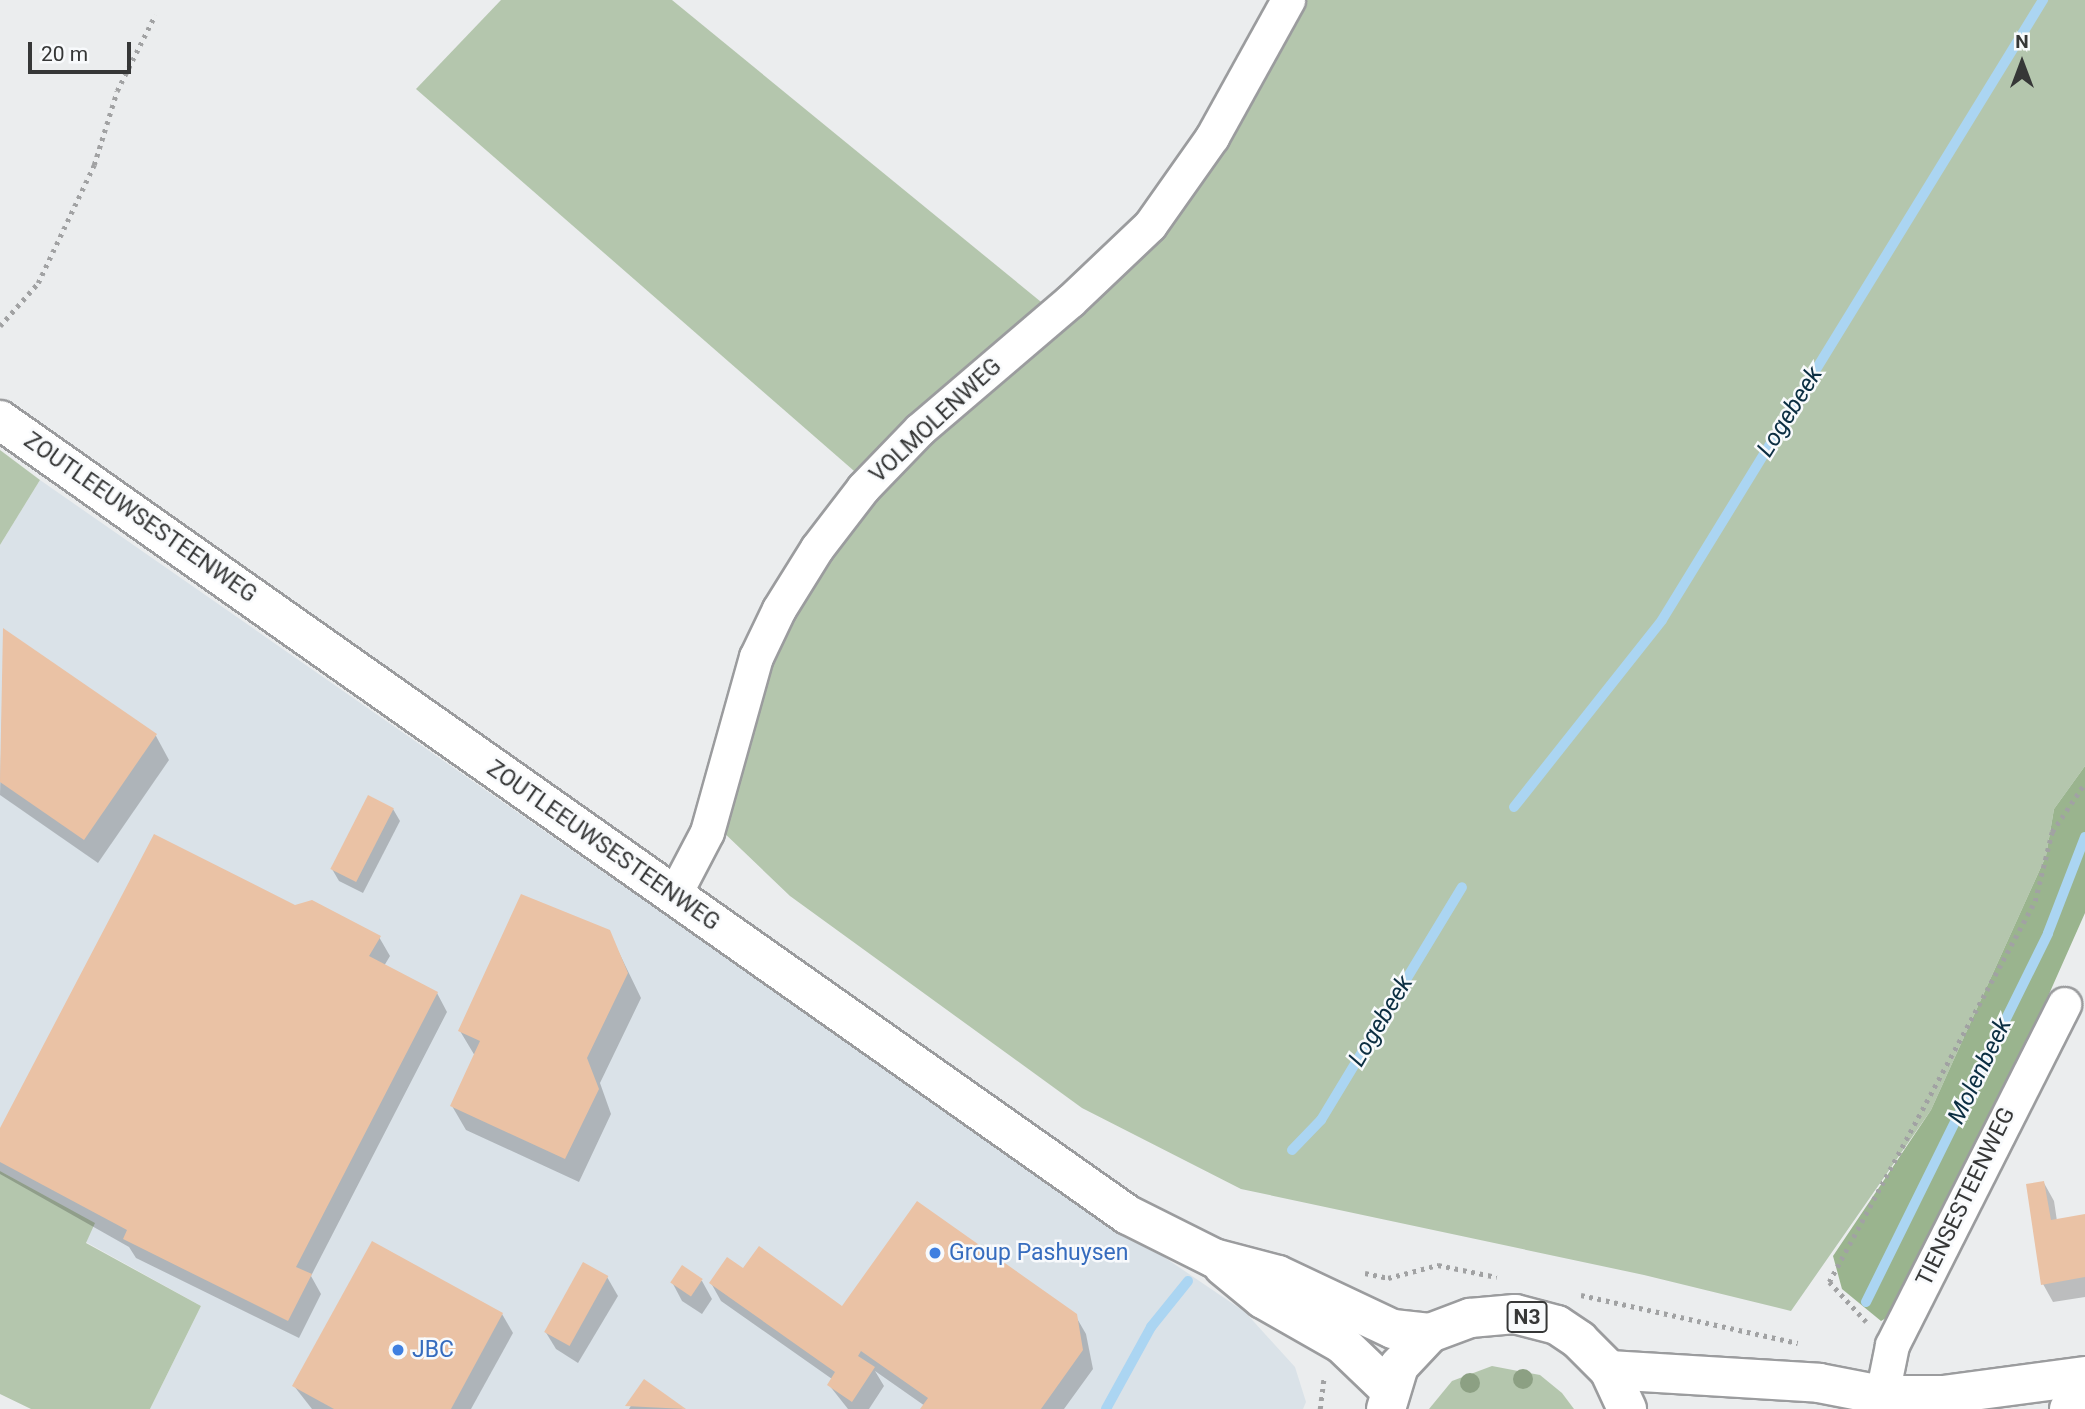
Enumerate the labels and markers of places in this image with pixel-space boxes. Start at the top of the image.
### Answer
place label: Group Pashuysen [949,1239,1128,1267]
marker: Group Pashuysen [927,1245,943,1261]
place label: JBC [412,1336,454,1364]
marker: JBC [390,1342,406,1358]

